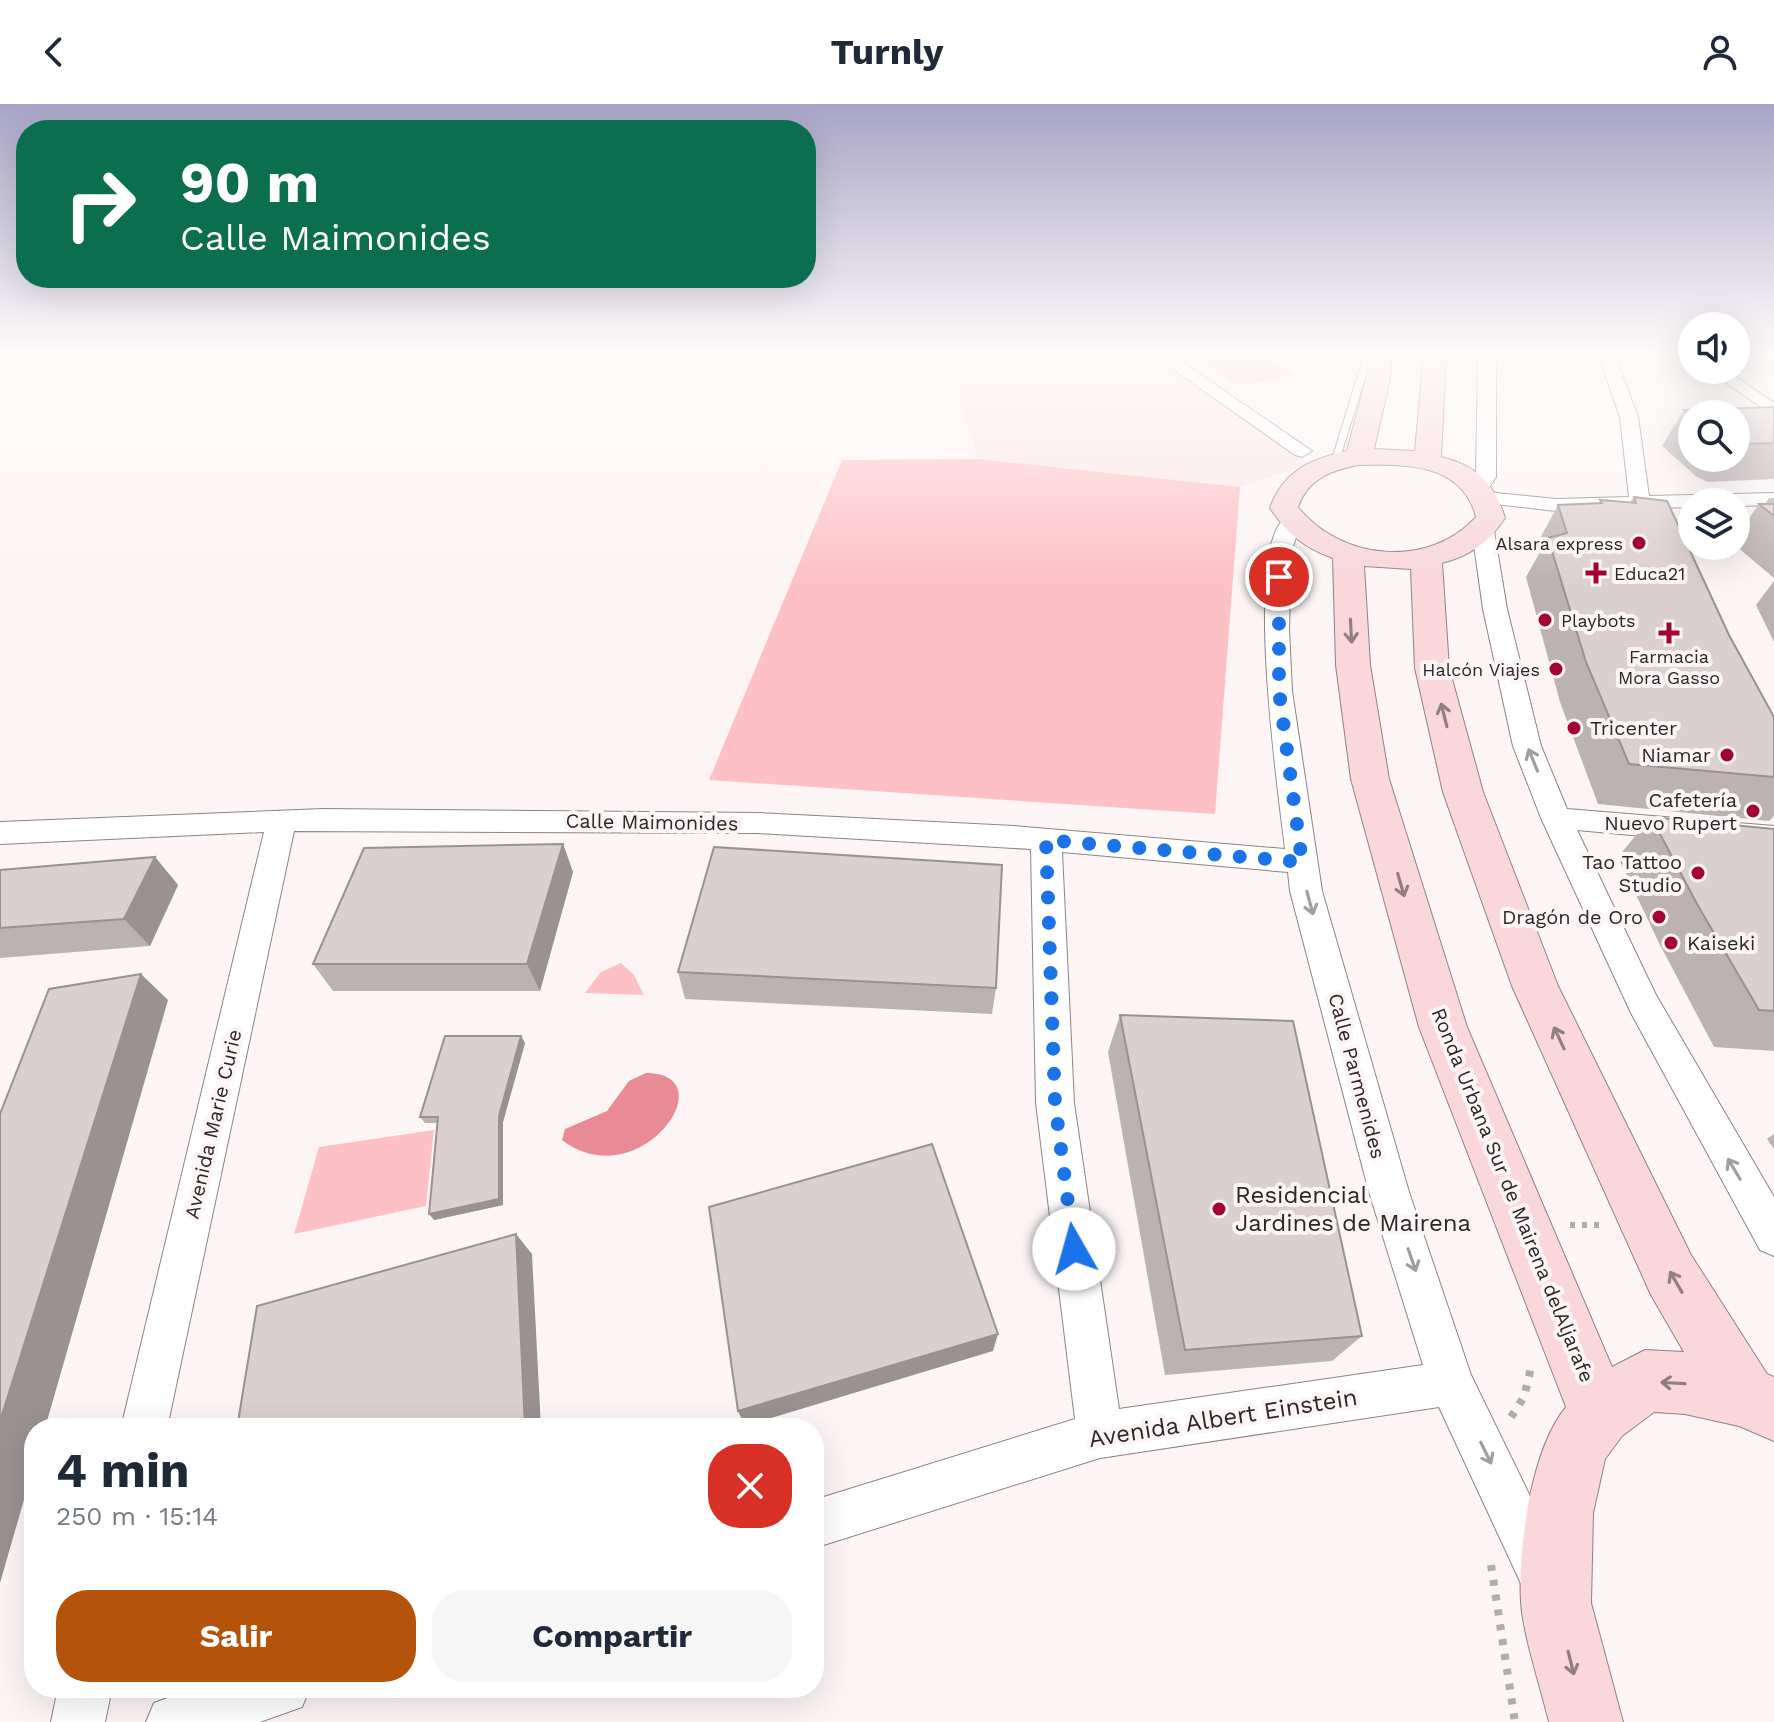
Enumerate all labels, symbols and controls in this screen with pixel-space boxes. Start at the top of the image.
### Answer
icon: back [32,30,76,74]
icon: person [1698,30,1742,74]
text: Turnly [831,31,943,73]
text: 90 m [180,150,319,216]
icon: right [48,152,152,256]
text: Calle Maimonides [180,217,491,259]
map controls [1678,312,1750,560]
button: sound [1678,312,1750,384]
button: search [1678,400,1750,472]
button: layers [1678,488,1750,560]
place label: Alsara express [1496,533,1623,554]
marker: Alsara express [1630,534,1648,552]
pin [1245,543,1313,611]
icon: arrive [1257,555,1301,599]
marker: Educa21 [1585,562,1607,584]
place label: Educa21 [1614,563,1685,584]
place label: Playbots [1561,610,1635,631]
marker: Playbots [1536,611,1554,629]
one-way arrow [1344,617,1359,644]
marker: Farmacia Mora Gasso [1660,624,1678,642]
place label: Farmacia Mora Gasso [1618,646,1720,688]
place label: Halcón Viajes [1422,659,1540,680]
marker: Halcón Viajes [1547,660,1565,678]
one-way arrow [1436,702,1451,728]
place label: Tricenter [1590,716,1677,740]
marker: Tricenter [1565,719,1583,737]
place label: Niamar [1641,743,1711,767]
marker: Niamar [1718,746,1736,764]
one-way arrow [1525,748,1539,773]
place label: Cafetería Nuevo Rupert [1604,788,1738,835]
marker: Cafetería Nuevo Rupert [1744,802,1762,820]
street label: Calle Maimonides [565,808,739,836]
place label: Tao Tattoo Studio [1582,850,1682,897]
marker: Tao Tattoo Studio [1689,864,1707,882]
one-way arrow [1394,872,1409,898]
one-way arrow [1303,889,1318,915]
place label: Dragón de Oro [1502,905,1643,929]
marker: Dragón de Oro [1650,908,1668,926]
place label: Kaiseki [1687,931,1755,955]
marker: Kaiseki [1662,934,1680,952]
street label: Calle Parmenides [1323,991,1391,1161]
street label: Ronda Urbana Sur de Mairena delAljarafe [1427,1004,1599,1386]
street label: Avenida Marie Curie [180,1027,246,1221]
one-way arrow [1550,1027,1565,1051]
one-way arrow [1726,1158,1742,1181]
place label: Residencial Jardines de Mairena [1235,1181,1471,1237]
marker: Residencial Jardines de Mairena [1210,1200,1228,1218]
position arrow [1032,1207,1116,1291]
one-way arrow [1405,1248,1420,1273]
one-way arrow [1668,1270,1683,1294]
one-way arrow [1660,1375,1686,1390]
street label: Avenida Albert Einstein [1087,1383,1359,1453]
one-way arrow [1478,1441,1494,1465]
text: 4 min [56,1442,190,1499]
button: close [708,1444,792,1528]
text: 250 m · 15:14 [56,1501,218,1531]
button: Salir [56,1590,416,1682]
button: Compartir [432,1590,792,1682]
one-way arrow [1565,1650,1580,1676]

